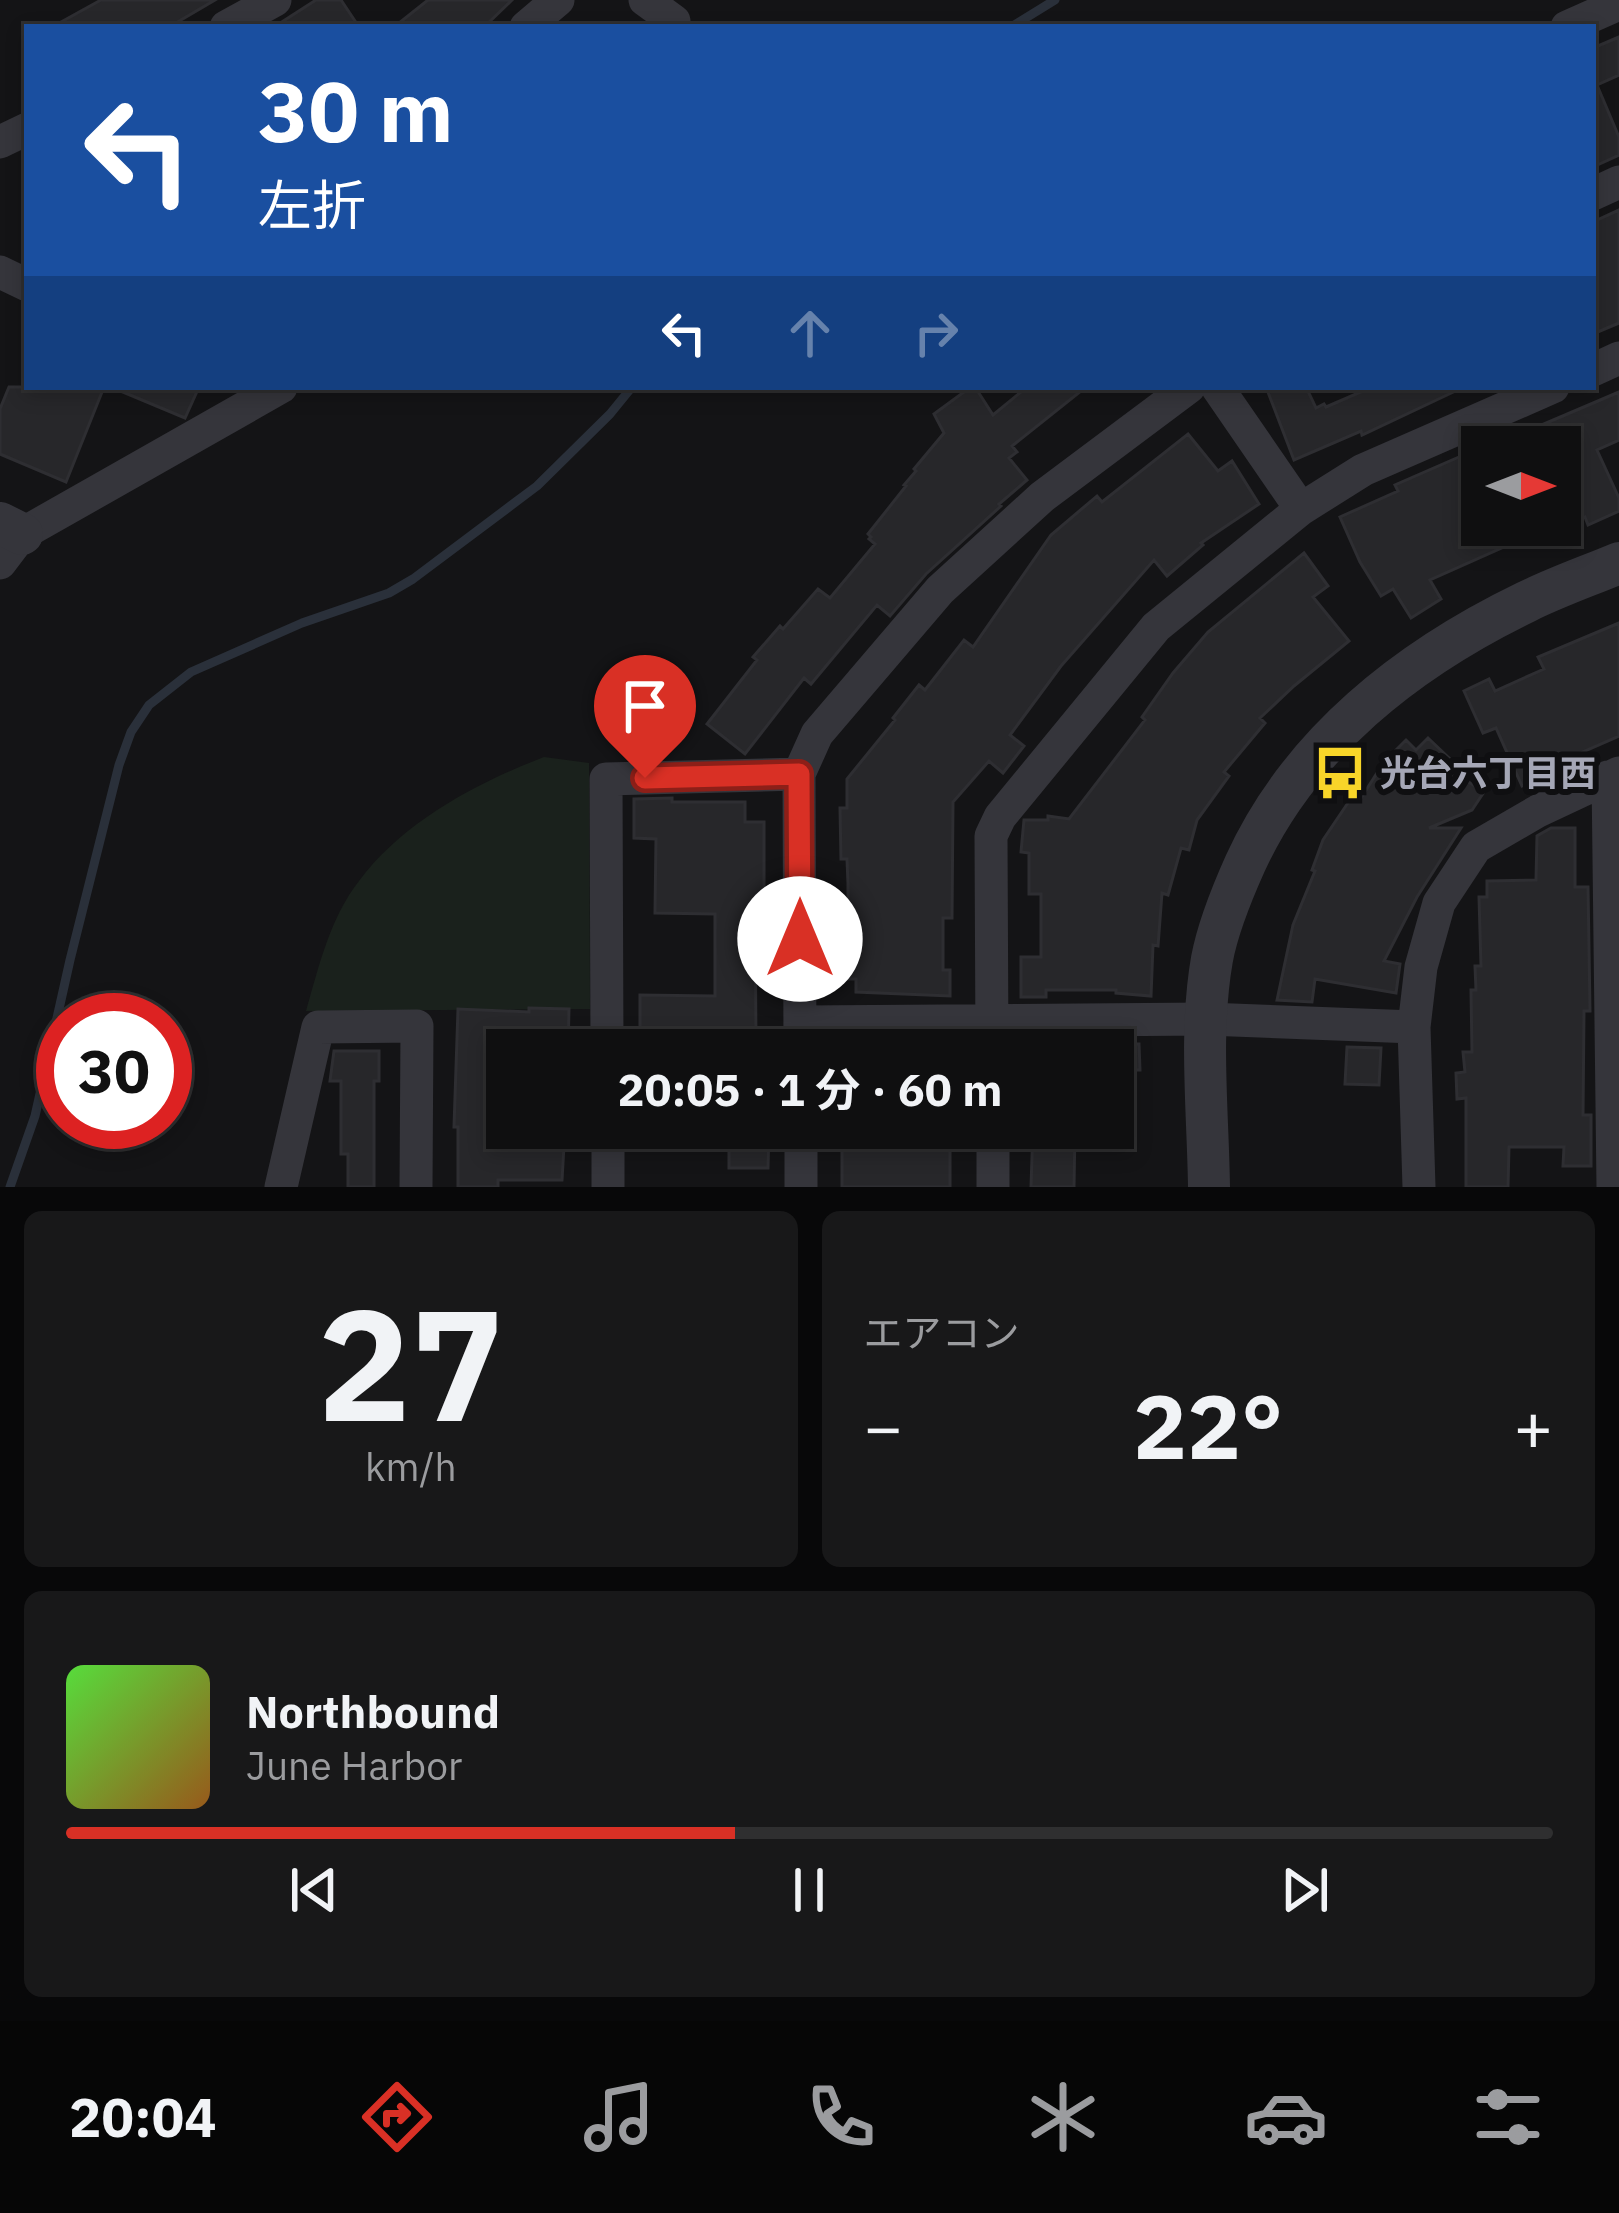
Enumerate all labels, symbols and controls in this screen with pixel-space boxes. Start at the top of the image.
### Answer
text: 30 m [258,56,454,165]
icon: left [60,72,216,228]
text: 左折 [258,170,366,240]
icon: left [651,300,717,366]
icon: ahead [777,300,843,366]
icon: right [903,300,969,366]
north arrow [1461,426,1581,546]
map controls [1461,426,1581,546]
pin [594,655,696,778]
icon: arrive [612,673,678,739]
bus stop icon: 光台六丁目西 [1311,744,1369,802]
place label: 光台六丁目西 [1380,749,1596,796]
position arrow [737,876,863,1002]
speed limit sign: 30 [36,993,192,1149]
text: 20:05 · 1 分 · 60 m [617,1060,1003,1118]
text: 27 [317,1261,504,1464]
text: エアコン [864,1307,1020,1358]
text: 22° [1133,1367,1283,1484]
text: − [864,1383,903,1469]
text: + [1513,1383,1553,1469]
text: km/h [365,1441,457,1492]
text: Northbound [246,1682,500,1740]
text: June Harbor [246,1740,462,1791]
icon: previous [281,1857,347,1923]
icon: pause [776,1857,842,1923]
icon: next [1272,1857,1338,1923]
icon: directions [355,2075,439,2159]
icon: music [577,2075,661,2159]
icon: phone [799,2075,883,2159]
icon: climate [1021,2075,1105,2159]
icon: car [1244,2075,1328,2159]
icon: filters [1466,2075,1550,2159]
text: 20:04 [69,2082,217,2152]

